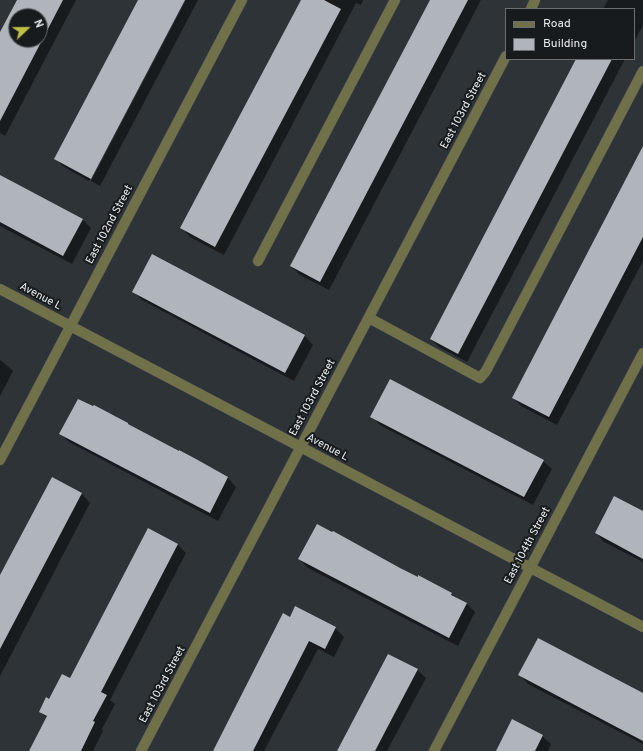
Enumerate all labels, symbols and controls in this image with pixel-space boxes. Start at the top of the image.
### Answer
north arrow [8,8,48,48]
legend [505,8,635,60]
text: Road [543,16,571,32]
text: N [30,18,46,30]
text: Building [543,36,587,52]
street label: East 103rd Street [438,70,490,152]
street label: East 102nd Street [84,183,136,267]
street label: Avenue L [17,280,63,314]
street label: East 103rd Street [287,357,339,439]
street label: Avenue L [304,431,350,465]
street label: East 104th Street [502,505,554,587]
street label: East 103rd Street [137,644,189,726]

